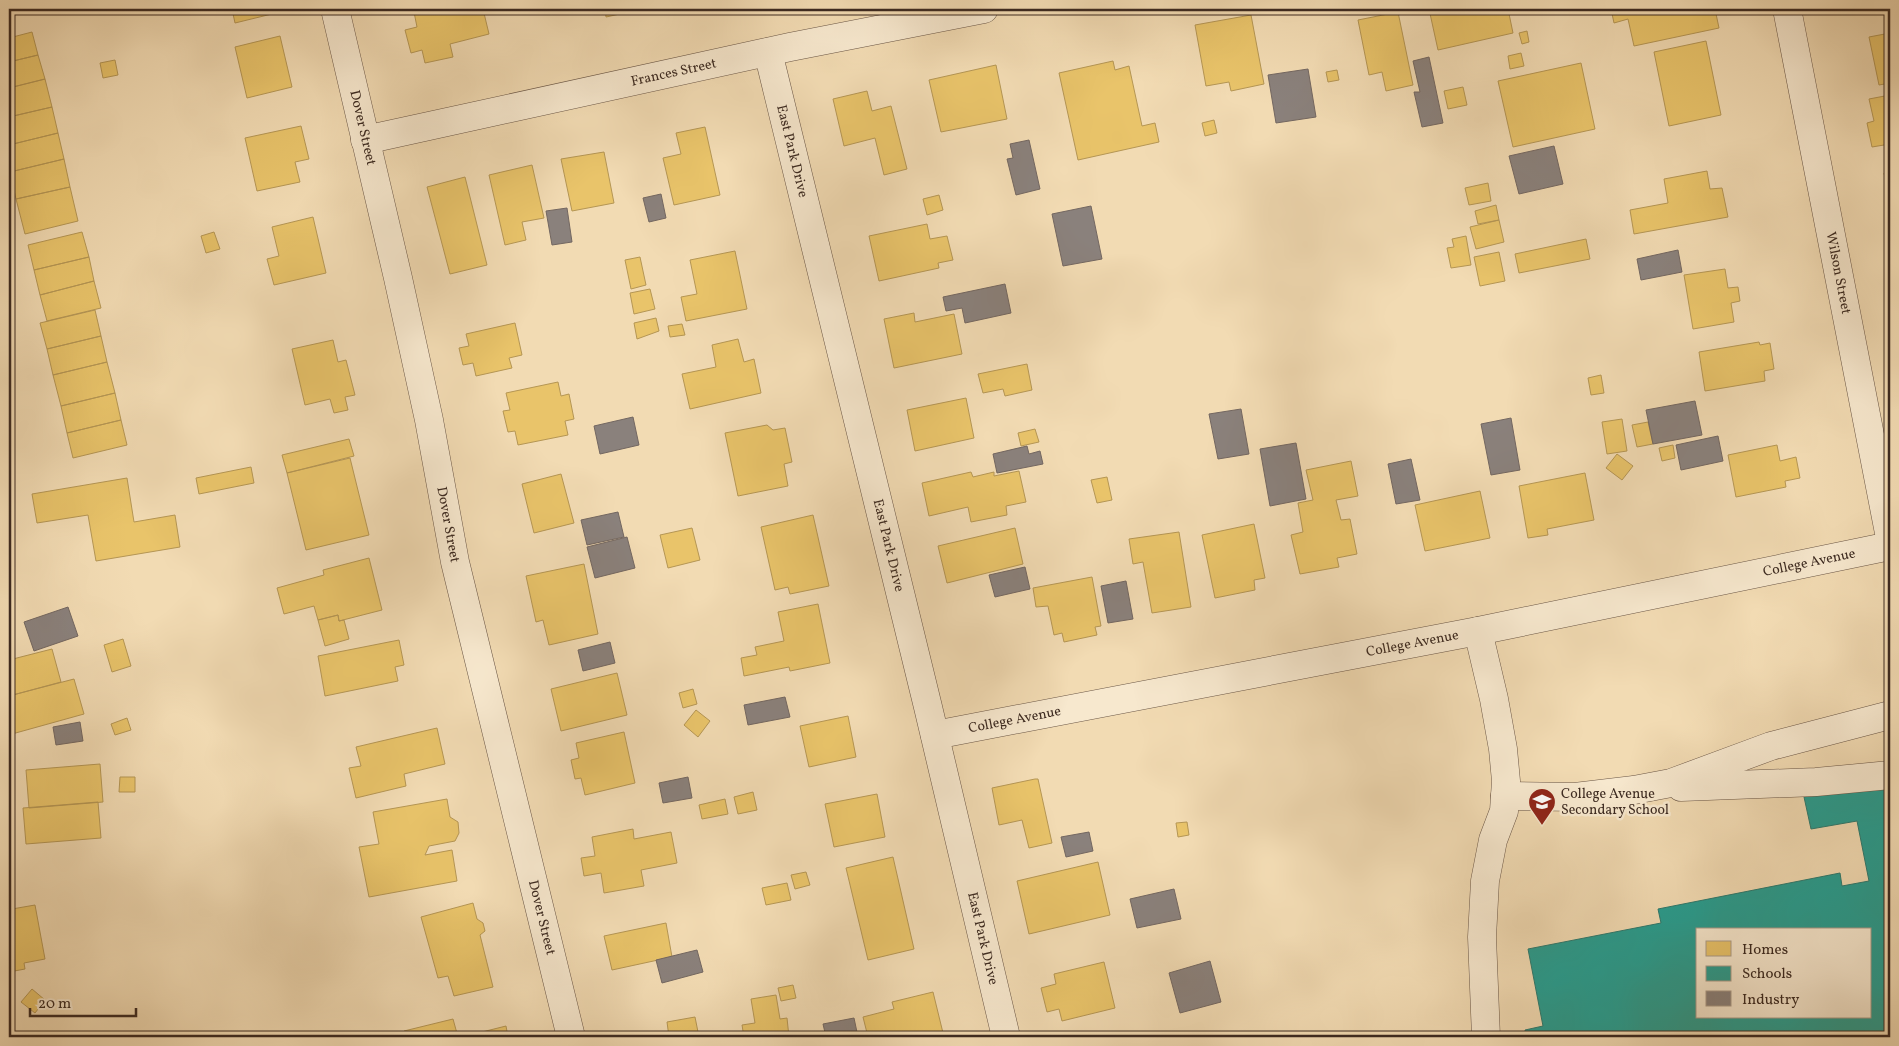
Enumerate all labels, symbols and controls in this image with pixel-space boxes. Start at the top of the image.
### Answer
street label: Frances Street [629,54,718,91]
street label: Dover Street [345,88,381,167]
street label: East Park Drive [772,103,813,200]
street label: Wilson Street [1821,230,1856,316]
street label: Dover Street [432,485,464,564]
street label: East Park Drive [868,497,909,594]
street label: College Avenue [1761,544,1857,581]
street label: College Avenue [1364,625,1461,662]
street label: College Avenue [967,702,1063,738]
place label: College Avenue Secondary School [1561,785,1669,820]
school or university icon: College Avenue Secondary School [1527,787,1557,826]
street label: Dover Street [523,878,560,957]
street label: East Park Drive [963,890,1003,987]
legend [1696,928,1872,1018]
text: Homes [1742,940,1788,961]
text: Schools [1742,964,1792,985]
scale bar [30,986,136,1018]
text: Industry [1742,990,1799,1011]
text: 20 m [38,994,71,1015]

